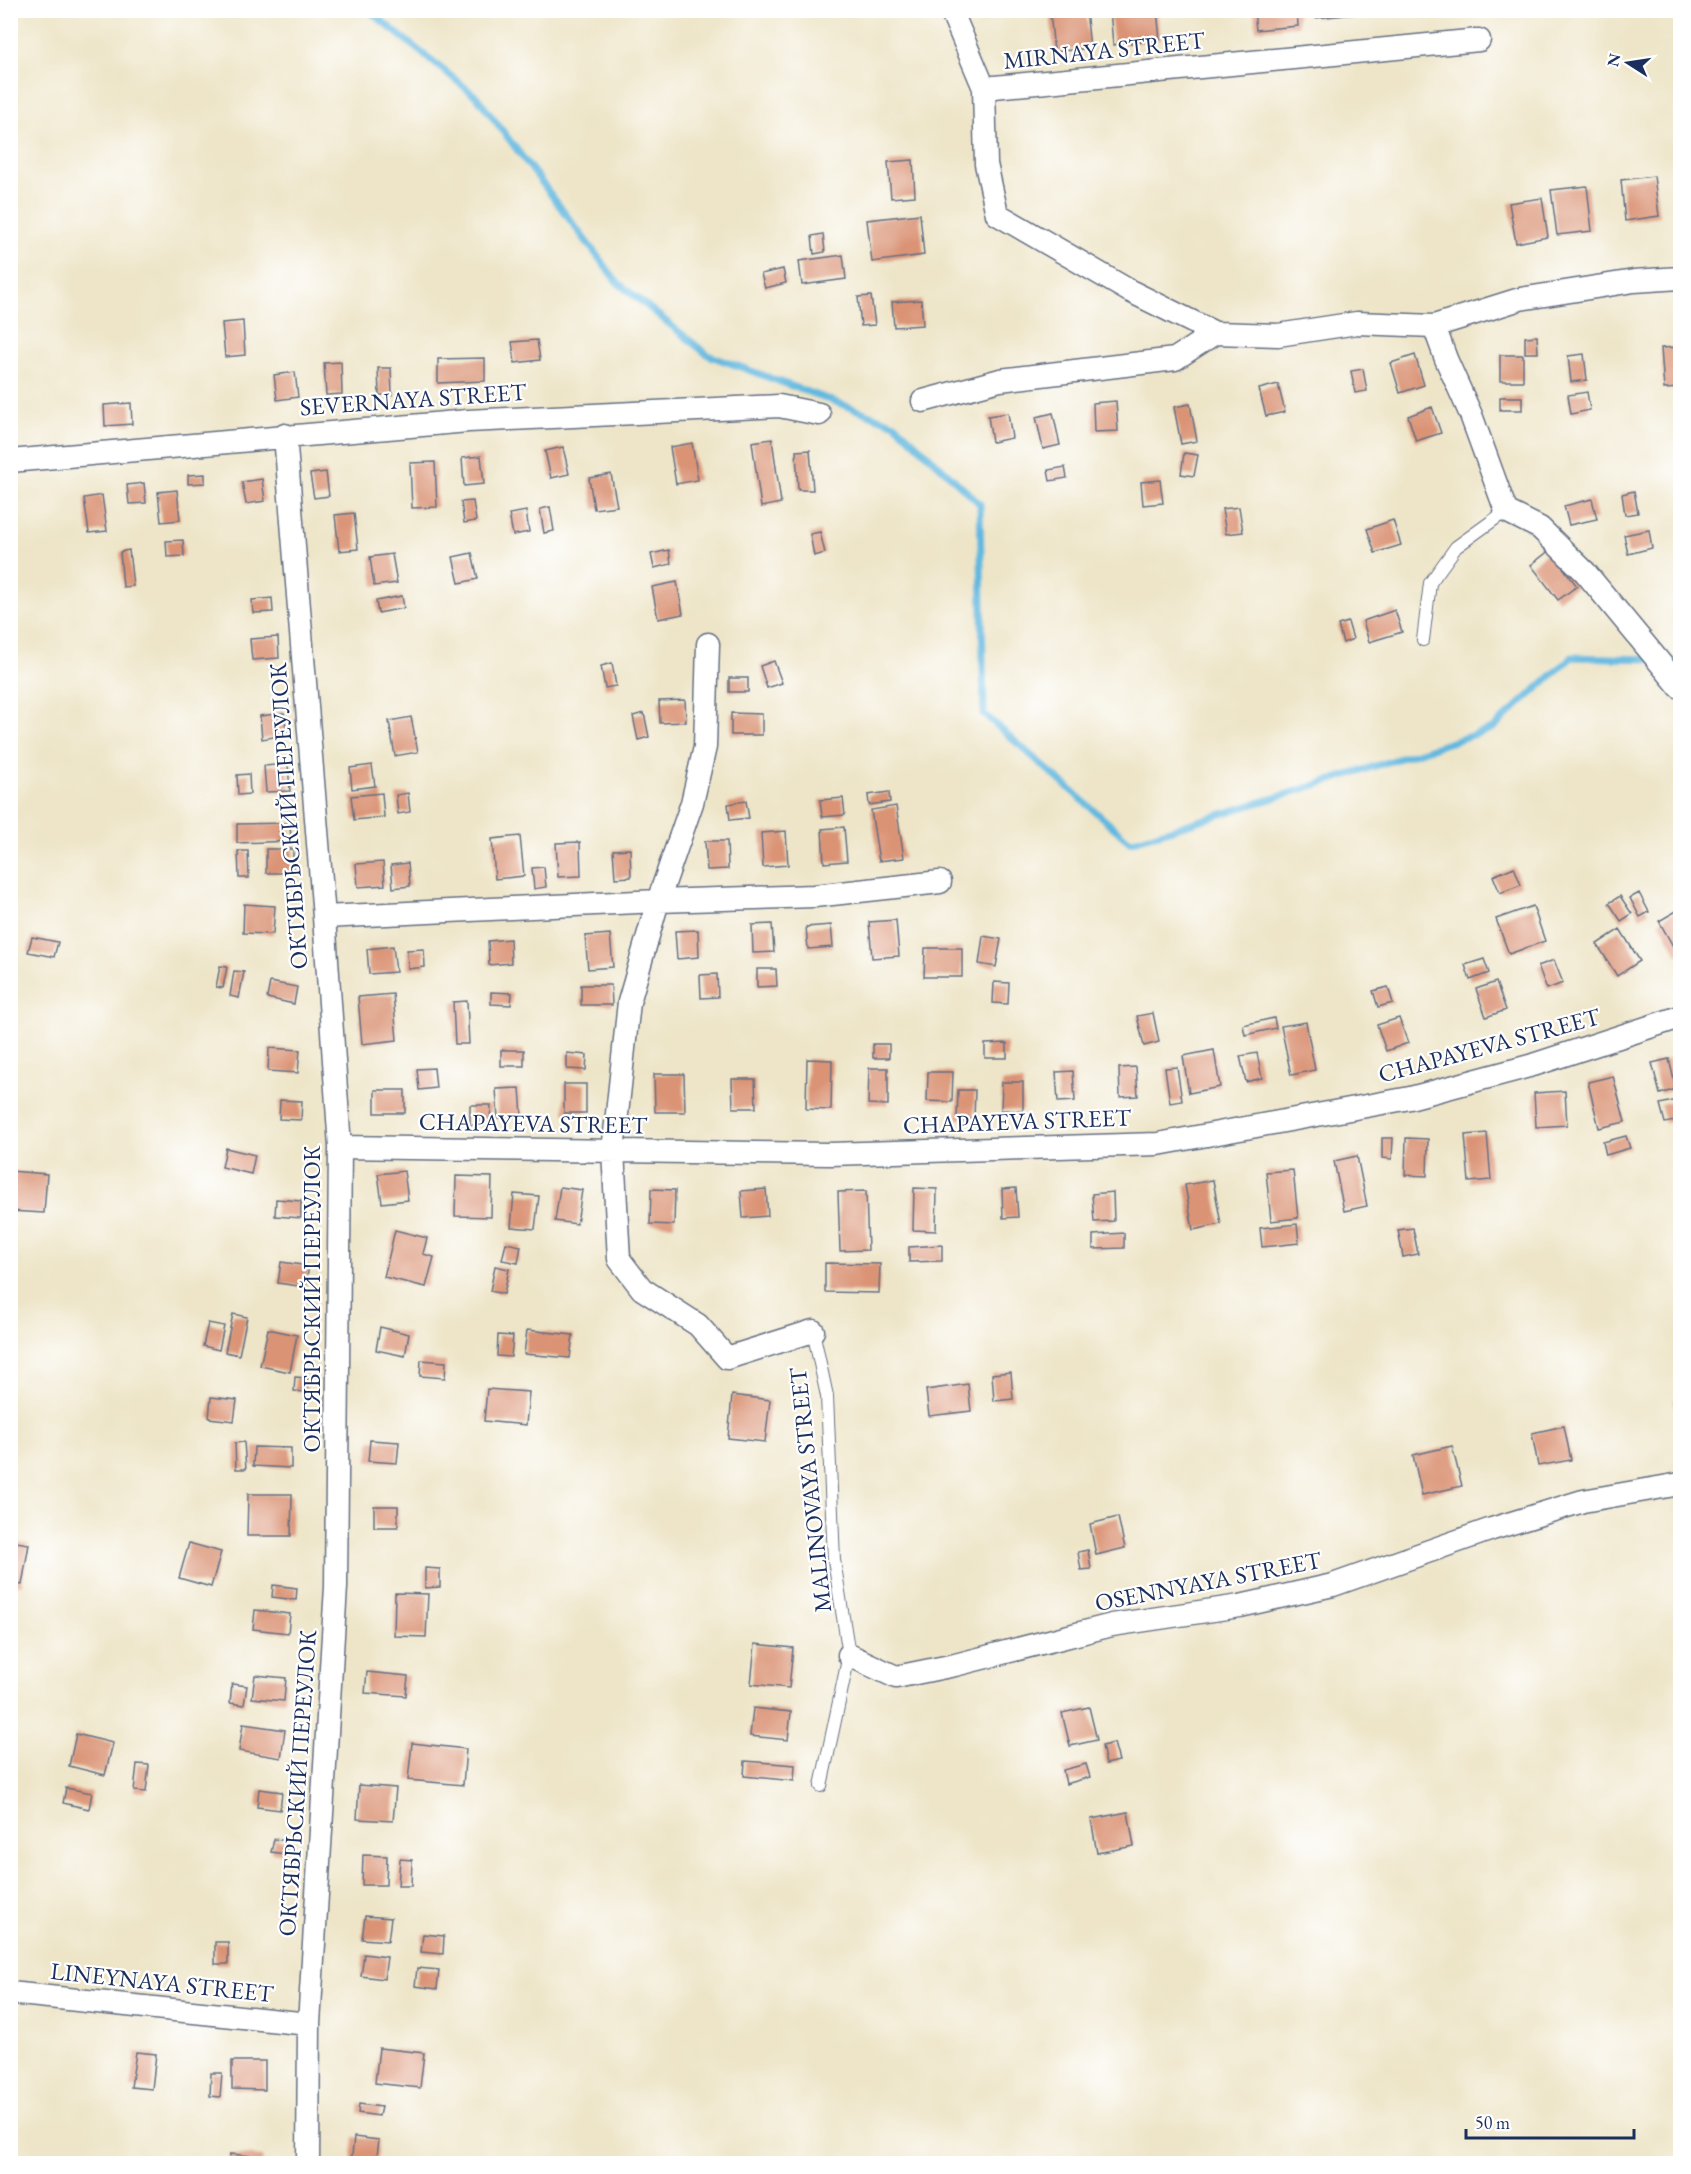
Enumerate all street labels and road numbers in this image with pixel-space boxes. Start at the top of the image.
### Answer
street label: MIRNAYA STREET [1002,24,1207,76]
street label: SEVERNAYA STREET [299,376,528,422]
street label: ОКТЯБРЬСКИЙ ПЕРЕУЛОК [262,662,314,970]
street label: CHAPAYEVA STREET [1375,1000,1604,1090]
street label: CHAPAYEVA STREET [902,1101,1133,1140]
street label: CHAPAYEVA STREET [419,1106,648,1141]
street label: ОКТЯБРЬСКИЙ ПЕРЕУЛОК [296,1145,327,1453]
street label: MALINOVAYA STREET [782,1365,838,1614]
street label: OSENNYAYA STREET [1092,1544,1325,1618]
street label: ОКТЯБРЬСКИЙ ПЕРЕУЛОК [271,1629,323,1937]
street label: LINEYNAYA STREET [49,1955,276,2009]

